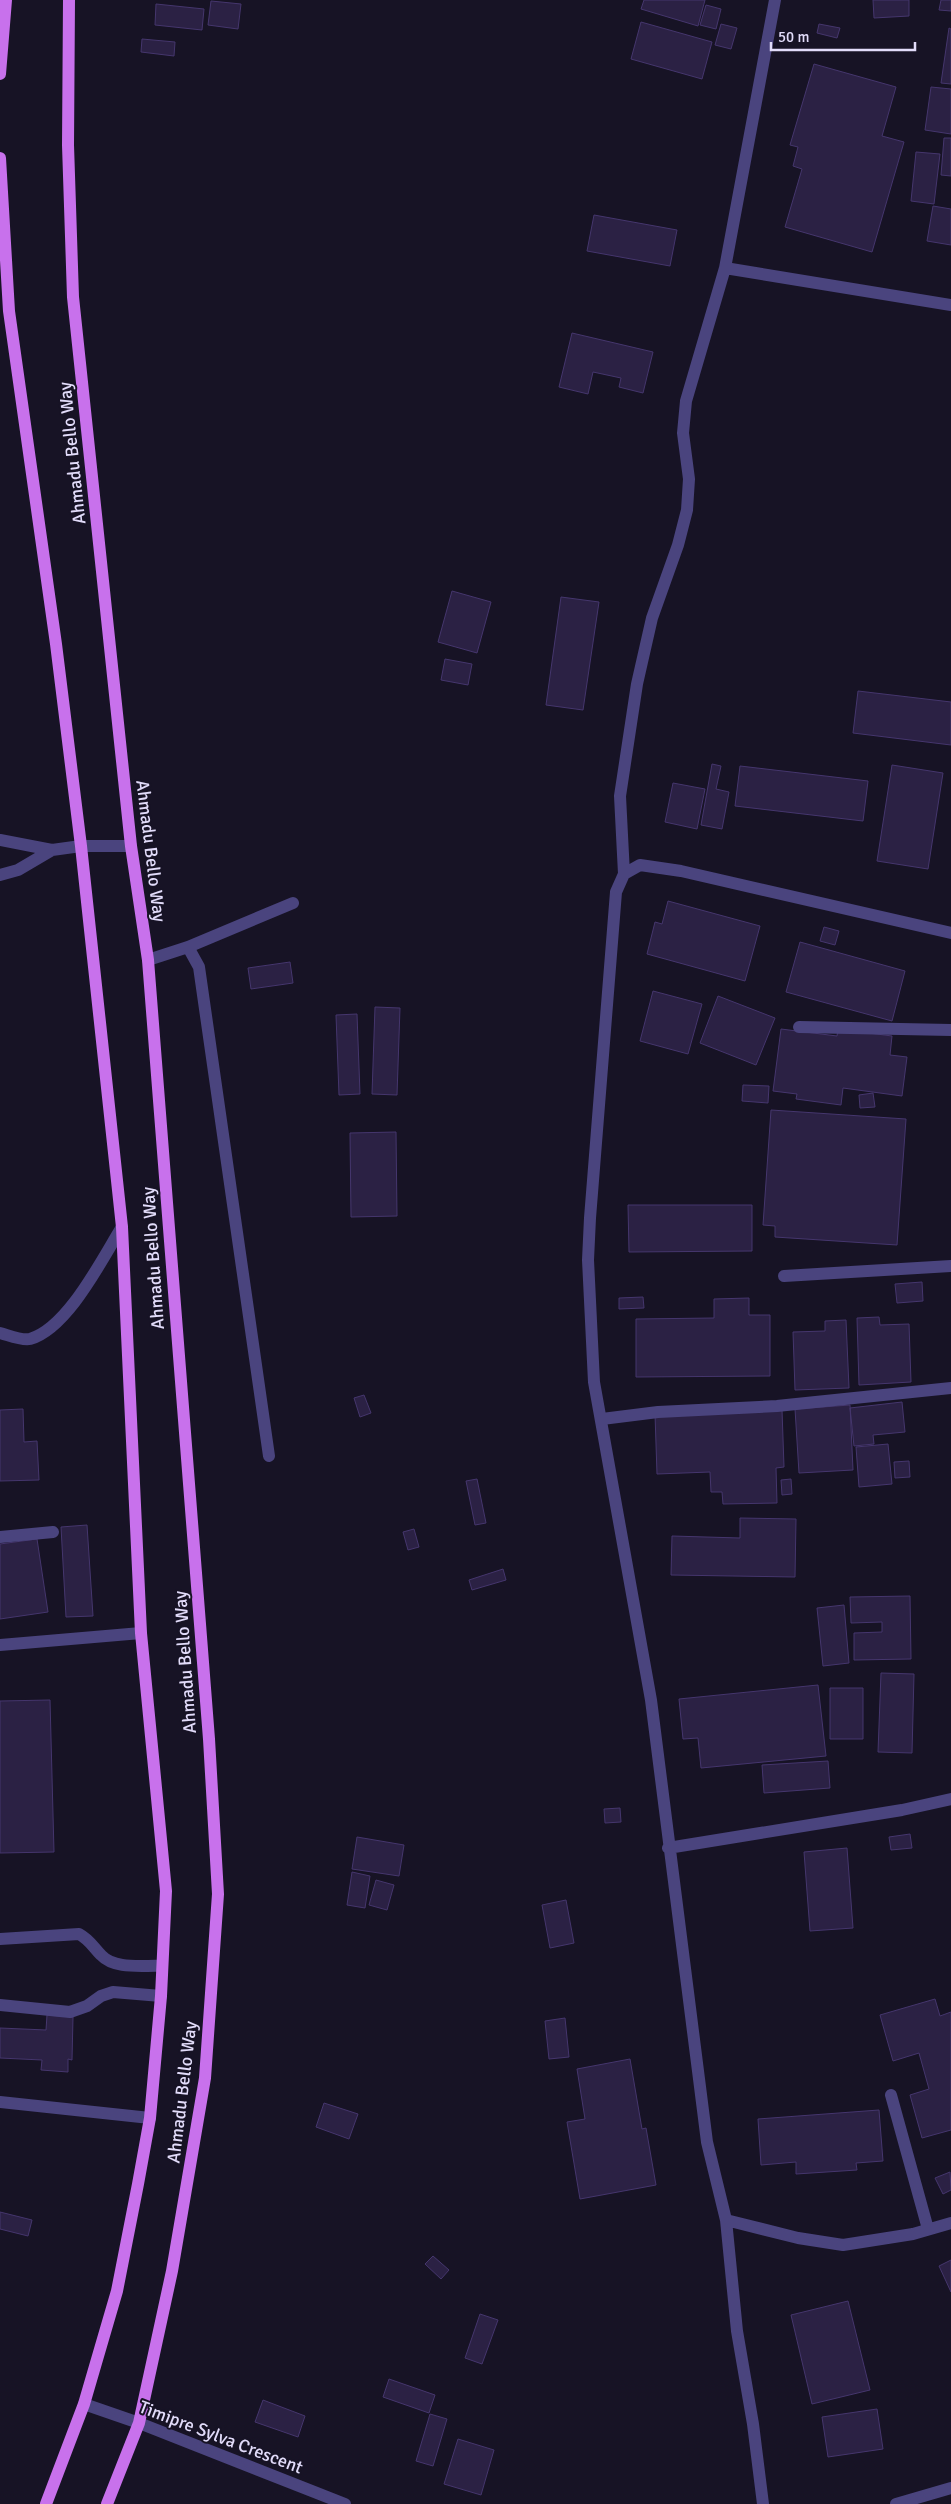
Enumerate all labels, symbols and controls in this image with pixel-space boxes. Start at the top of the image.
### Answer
scale bar [771,20,915,52]
text: 50 m [778,28,809,46]
street label: Ahmadu Bello Way [54,380,90,525]
street label: Ahmadu Bello Way [131,779,171,924]
street label: Ahmadu Bello Way [137,1185,169,1330]
street label: Ahmadu Bello Way [169,1589,201,1734]
street label: Ahmadu Bello Way [162,2019,202,2164]
street label: Timipre Sylva Crescent [136,2396,306,2478]

